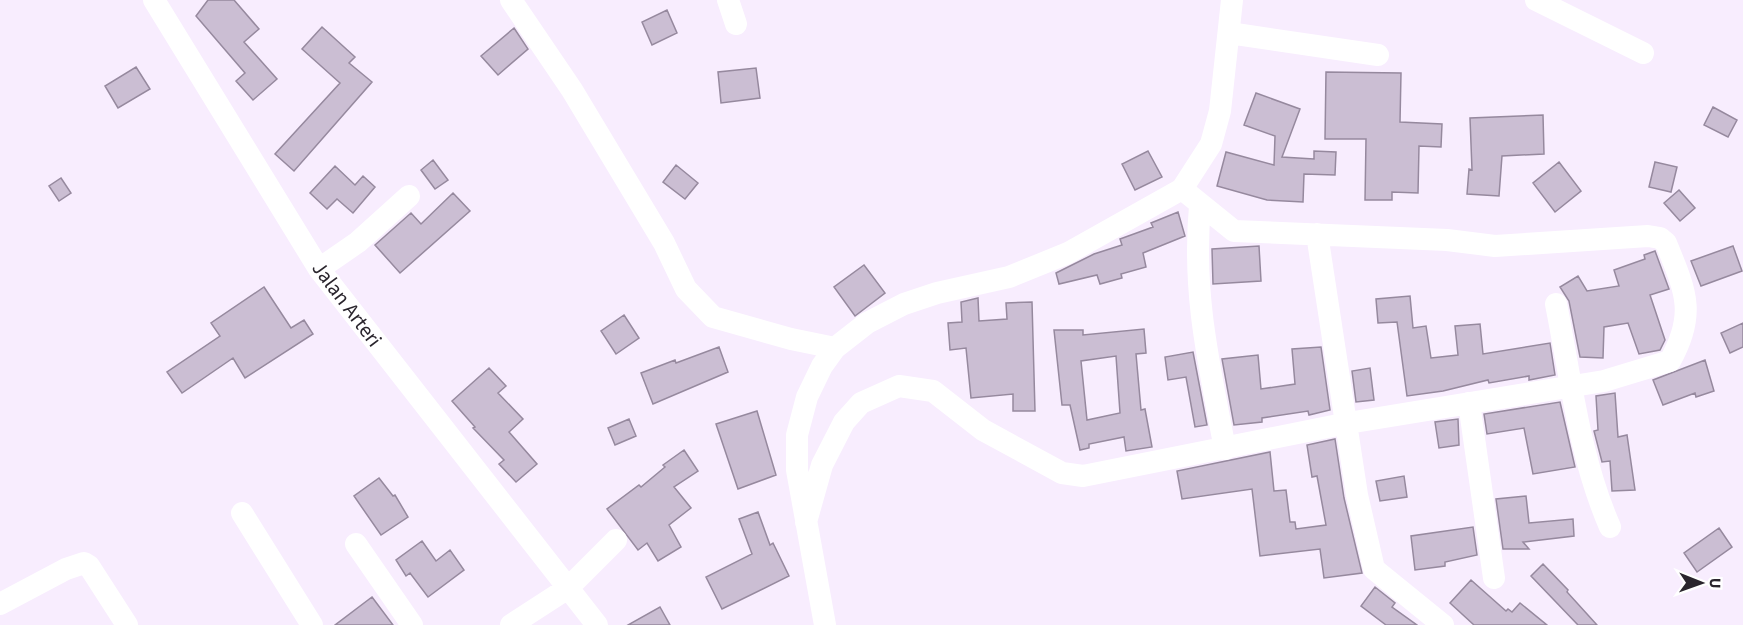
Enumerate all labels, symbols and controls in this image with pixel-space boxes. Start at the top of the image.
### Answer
street label: Jalan Arteri [305,255,389,353]
north arrow [1671,553,1731,613]
text: U [1704,578,1726,589]

